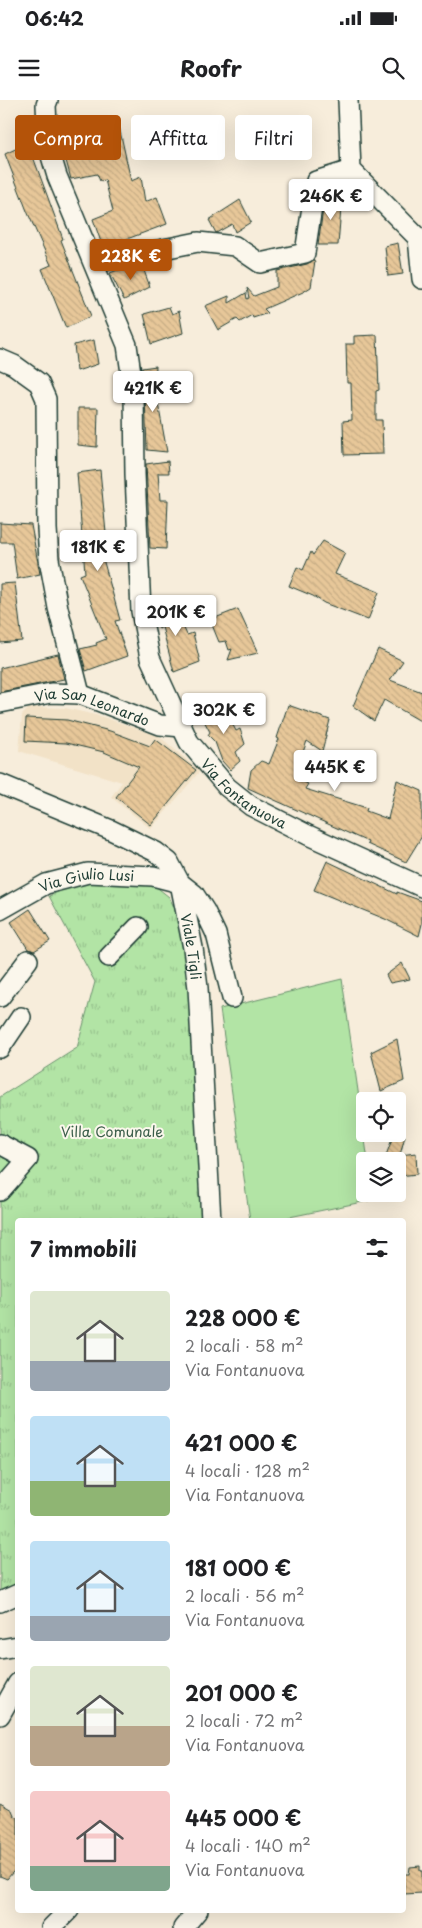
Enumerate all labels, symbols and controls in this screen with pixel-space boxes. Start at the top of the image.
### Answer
text: 06:42 [25,4,84,32]
text: Roofr [180,51,242,84]
icon: menu [15,54,43,82]
icon: search [379,54,407,82]
chip: Compra [15,115,121,160]
chip: Affitta [131,115,225,160]
chip: Filtri [235,115,312,160]
pin: 246K € [290,178,372,221]
text: 246K € [300,183,362,207]
pin: 228K € [90,238,172,281]
text: 228K € [101,243,161,267]
pin: 421K € [112,370,194,413]
text: 421K € [124,375,182,399]
pin: 181K € [57,530,139,572]
text: 181K € [71,534,125,558]
pin: 201K € [135,594,217,637]
text: 201K € [146,599,206,623]
street label: Via San Leonardo [32,682,153,731]
pin: 302K € [183,692,265,735]
text: 302K € [193,697,255,721]
pin: 445K € [294,750,376,792]
street label: Via Fontanuova [196,753,291,833]
text: 445K € [305,754,365,778]
street label: Via Giulio Lusi [34,863,135,897]
street label: Viale Tigli [176,911,207,981]
map controls [356,1092,406,1202]
button: locate [356,1092,406,1142]
park label: Villa Comunale [61,1121,163,1142]
button: layers [356,1152,406,1202]
text: 7 immobili [30,1232,137,1264]
icon: filters [363,1234,391,1262]
text: 228 000 € [185,1301,300,1333]
icon: home [70,1311,130,1371]
text: 2 locali · 58 m² [185,1333,303,1357]
text: Via Fontanuova [185,1357,305,1381]
text: 421 000 € [185,1426,297,1458]
icon: home [70,1436,130,1496]
text: 4 locali · 128 m² [185,1458,310,1482]
text: Via Fontanuova [185,1482,305,1506]
text: 181 000 € [185,1551,291,1583]
icon: home [70,1561,130,1621]
text: 2 locali · 56 m² [185,1583,305,1607]
text: Via Fontanuova [185,1607,305,1631]
text: 201 000 € [185,1676,298,1708]
icon: home [70,1686,130,1746]
text: 2 locali · 72 m² [185,1708,303,1732]
text: Via Fontanuova [185,1732,305,1756]
text: 445 000 € [185,1801,301,1833]
icon: home [70,1811,130,1871]
text: 4 locali · 140 m² [185,1833,311,1857]
text: Via Fontanuova [185,1857,305,1881]

